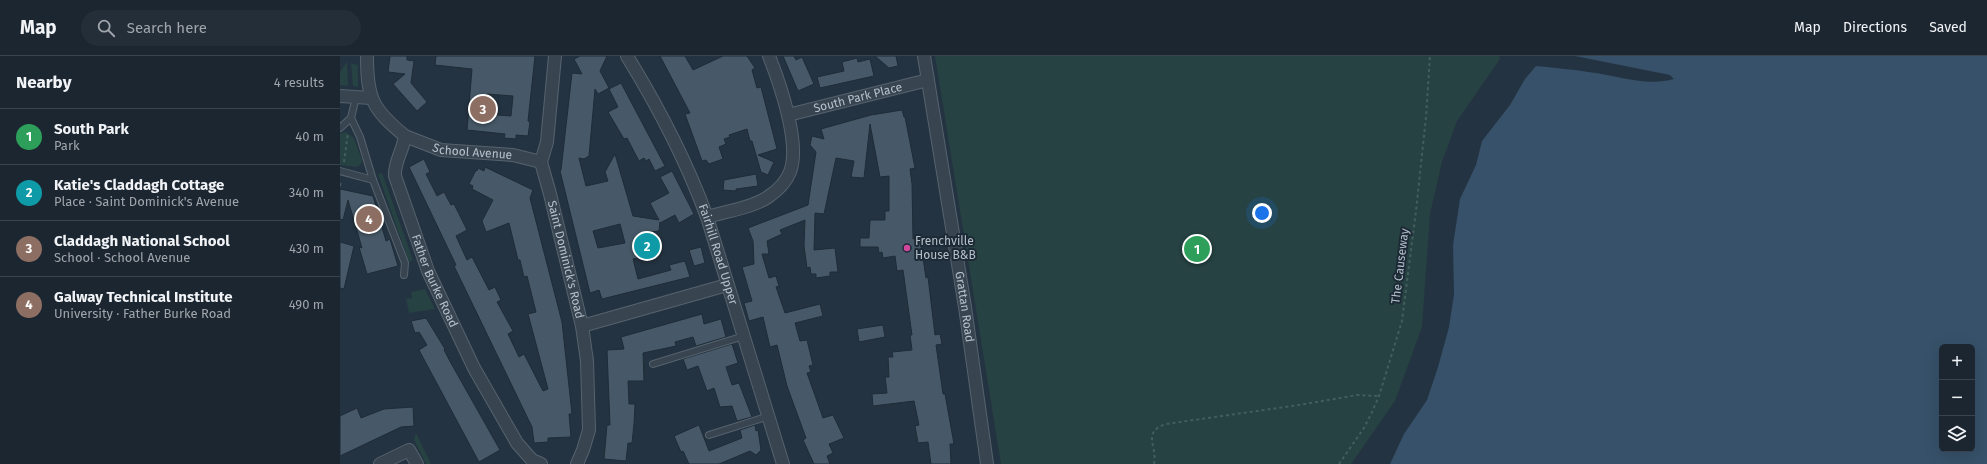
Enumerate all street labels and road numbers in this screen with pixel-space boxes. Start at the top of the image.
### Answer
street label: South Park Place [812,80,904,115]
street label: School Avenue [430,140,513,162]
street label: Saint Dominick's Road [545,199,587,320]
street label: Fairhill Road Upper [696,202,741,307]
street label: The Causeway [1388,227,1412,305]
street label: Father Burke Road [409,232,461,330]
street label: Grattan Road [952,270,977,343]

